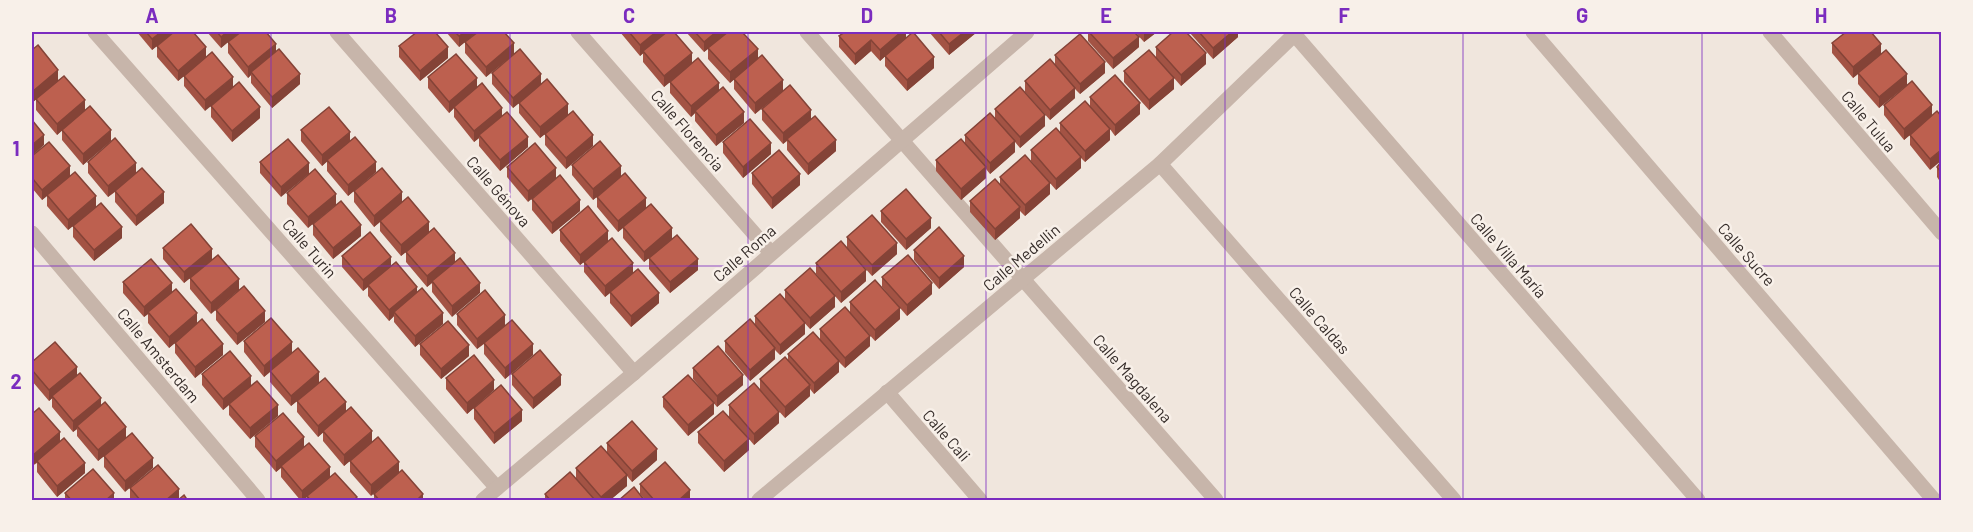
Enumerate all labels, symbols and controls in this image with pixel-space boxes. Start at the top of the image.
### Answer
text: A [145,3,159,27]
text: B [385,3,397,27]
text: C [623,3,635,27]
text: D [861,3,873,27]
text: E [1100,3,1112,27]
text: F [1338,3,1350,27]
text: G [1576,3,1588,27]
text: H [1815,3,1827,27]
street label: Calle Florencia [647,85,729,175]
street label: Calle Tulua [1838,86,1900,156]
text: 1 [12,136,20,160]
street label: Calle Génova [463,152,535,230]
street label: Calle Villa María [1467,209,1551,301]
street label: Calle Turin [279,214,341,282]
street label: Calle Medellin [979,219,1063,295]
street label: Calle Sucre [1714,219,1780,289]
street label: Calle Roma [709,221,779,285]
street label: Calle Caldas [1286,282,1354,358]
street label: Calle Amsterdam [114,304,204,406]
street label: Calle Magdalena [1089,330,1177,426]
text: 2 [10,369,22,393]
street label: Calle Cali [919,405,975,465]

